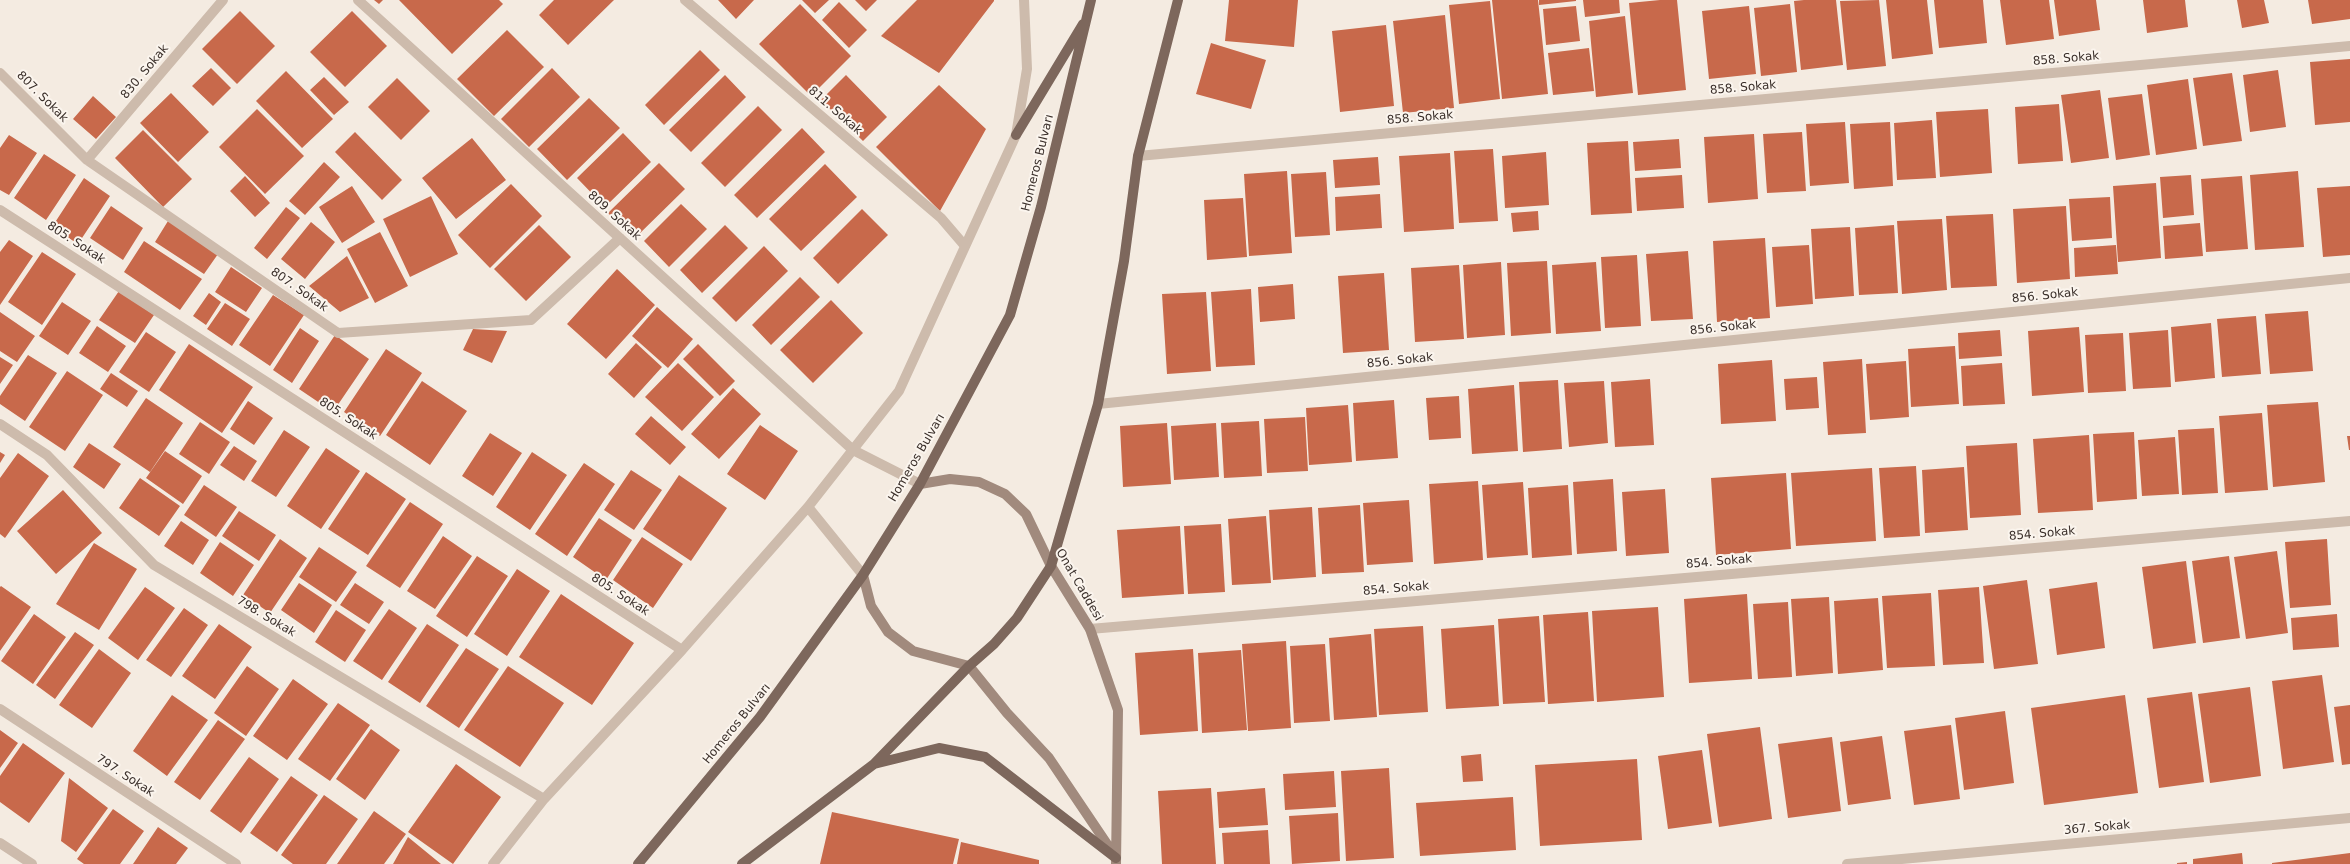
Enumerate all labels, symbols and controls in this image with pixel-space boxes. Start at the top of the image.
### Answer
street label: 830. Sokak [118,42,172,102]
street label: 858. Sokak [2032,49,2100,69]
street label: 807. Sokak [13,68,71,126]
street label: 858. Sokak [1709,78,1777,98]
street label: 811. Sokak [805,84,865,138]
street label: 858. Sokak [1386,108,1454,128]
street label: Homeros Bulvarı [1019,113,1057,213]
street label: 809. Sokak [584,188,644,244]
street label: 805. Sokak [44,219,108,267]
street label: 807. Sokak [268,265,330,315]
street label: 856. Sokak [2011,285,2079,307]
street label: 856. Sokak [1689,317,1757,339]
street label: 856. Sokak [1366,350,1434,372]
street label: 805. Sokak [316,395,380,443]
street label: Homeros Bulvarı [886,411,948,505]
street label: 854. Sokak [2008,524,2076,544]
street label: Onat Caddesi [1053,546,1105,624]
street label: 854. Sokak [1685,552,1753,572]
street label: 805. Sokak [588,571,652,619]
street label: 854. Sokak [1362,579,1430,599]
street label: 798. Sokak [234,594,298,640]
street label: Homeros Bulvarı [700,681,774,767]
street label: 797. Sokak [93,752,157,800]
street label: 367. Sokak [2063,818,2131,838]

